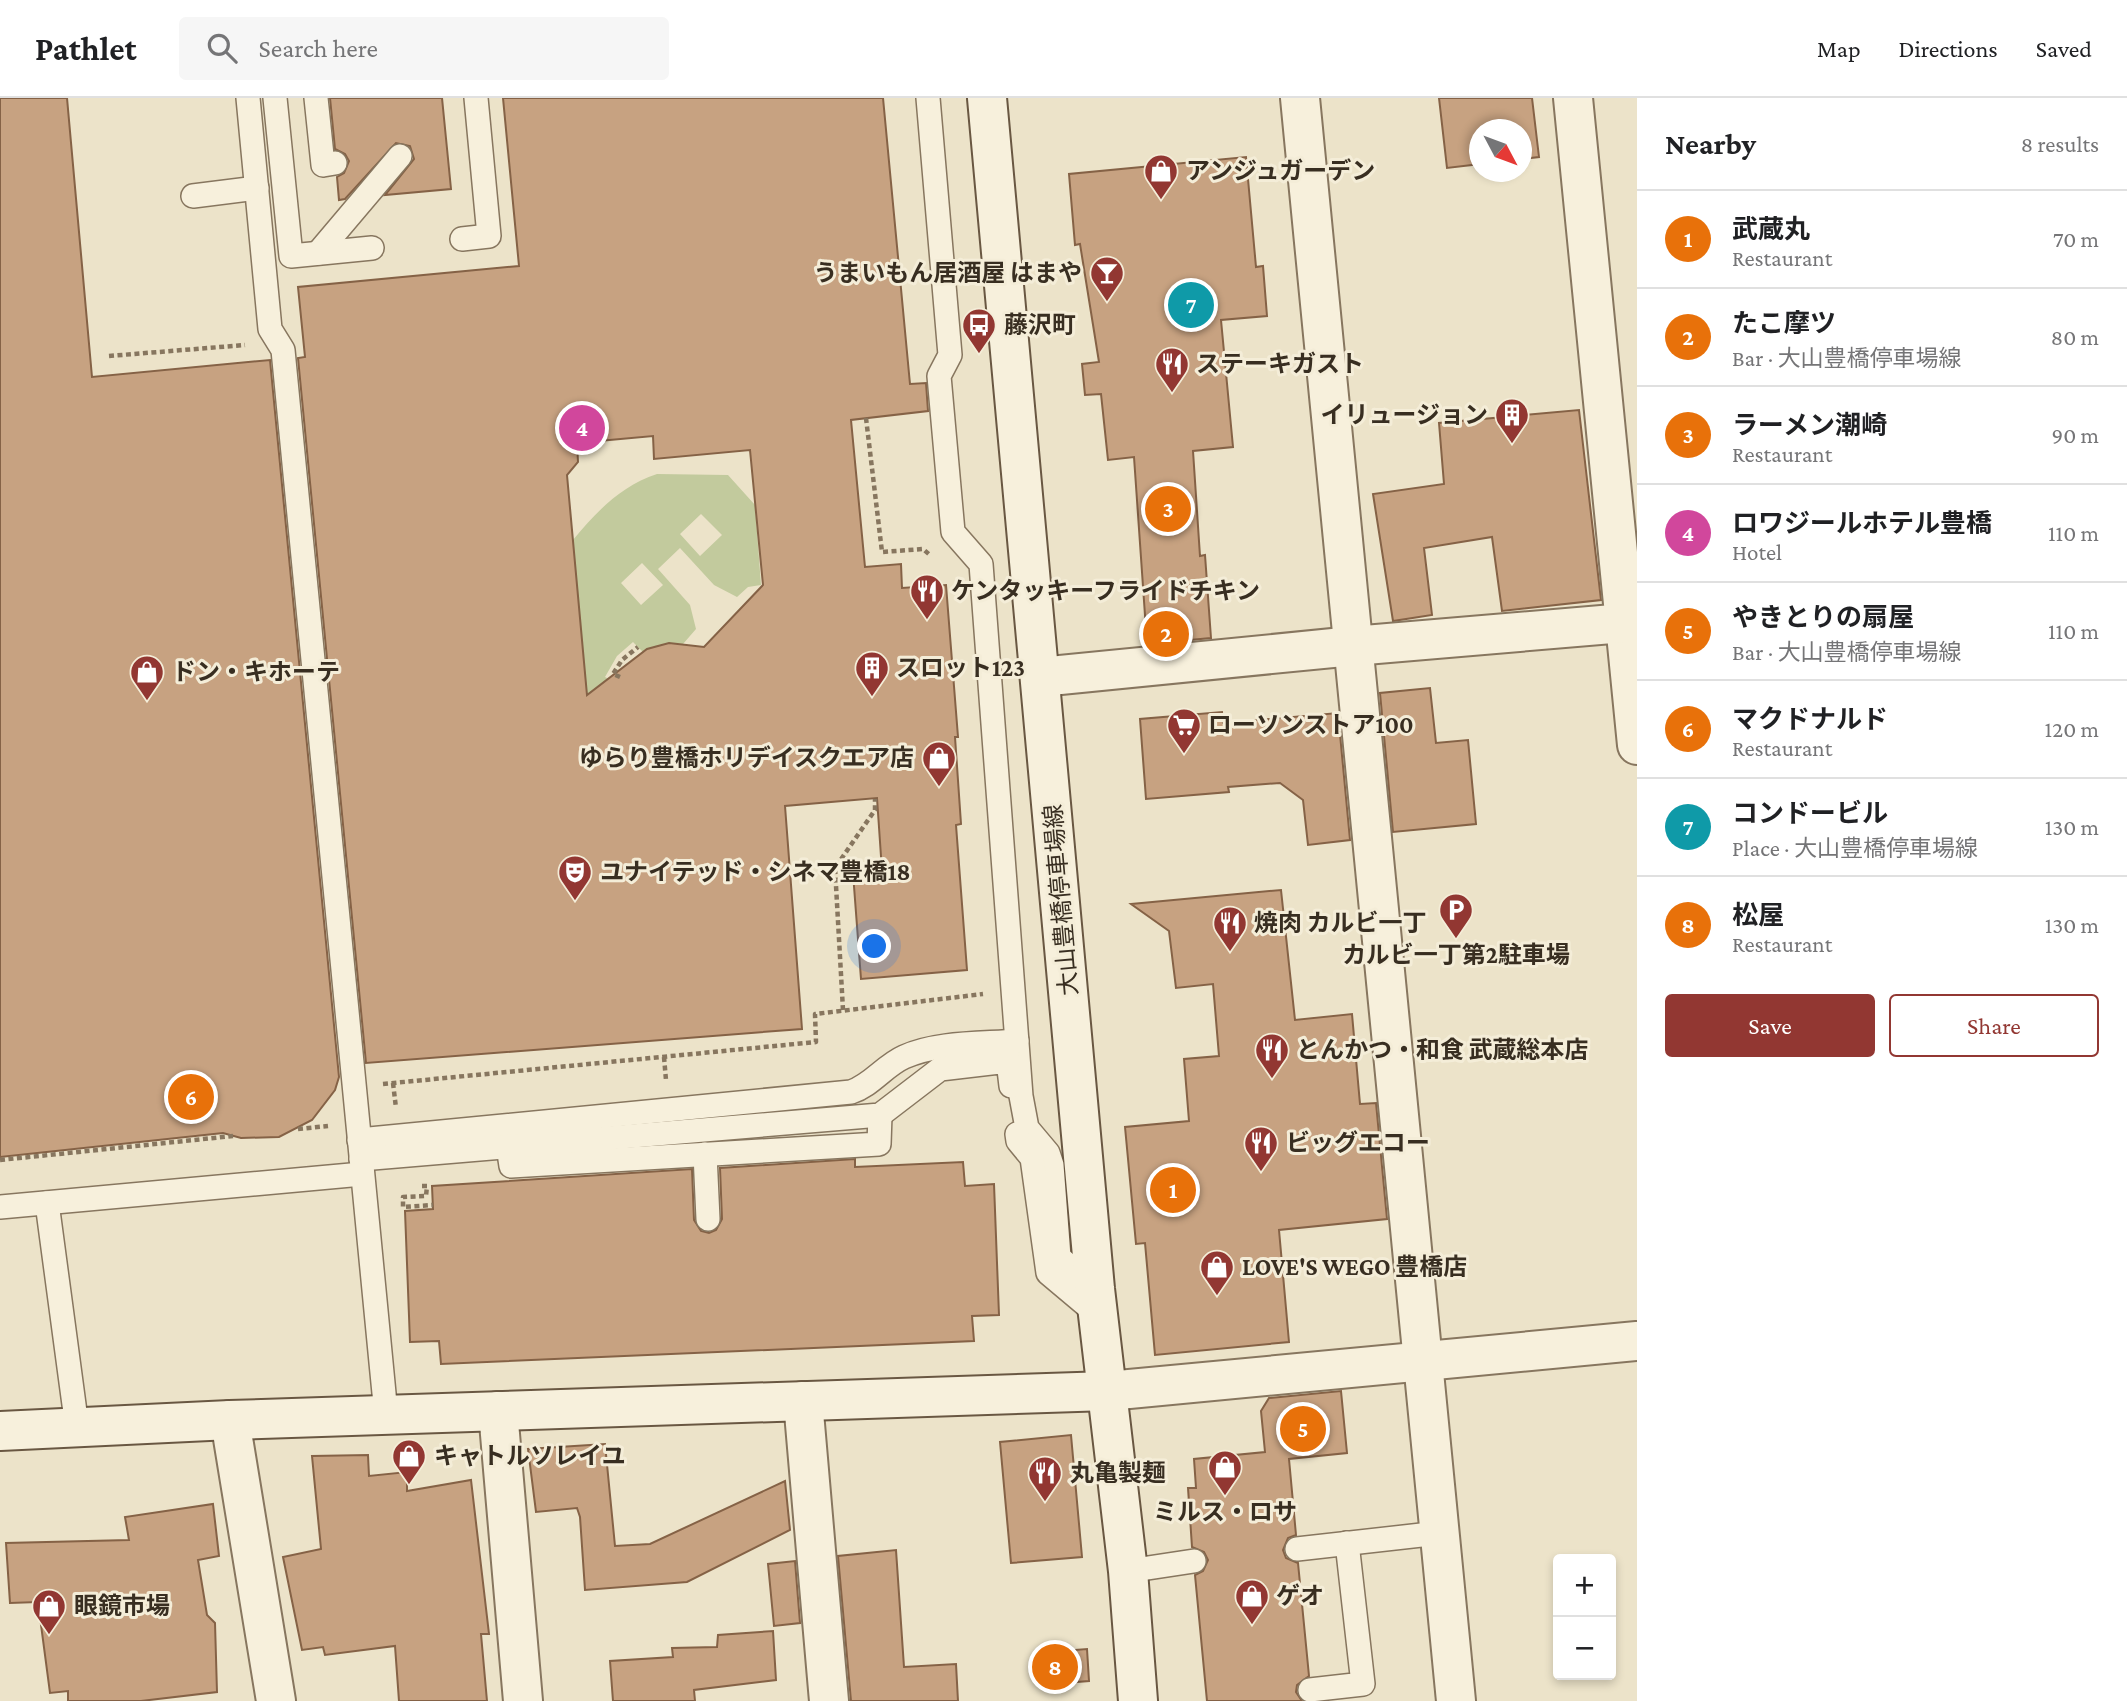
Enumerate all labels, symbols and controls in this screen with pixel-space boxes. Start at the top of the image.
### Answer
search box [179,17,669,80]
icon: search [203,29,241,67]
text: Pathlet [35,30,137,67]
text: Search here [259,34,378,63]
text: Map [1817,35,1861,62]
text: Directions [1899,35,1998,62]
text: Saved [2036,35,2092,62]
north arrow [1469,119,1532,182]
text: Nearby [1665,127,1756,160]
text: 8 results [2021,131,2099,157]
shop icon: アンジュガーデン [1142,152,1180,201]
place label: アンジュガーデン [1186,157,1375,184]
text: 武蔵丸 [1732,215,1810,244]
text: 1 [1684,226,1692,252]
text: 70 m [2053,226,2099,252]
text: Restaurant [1732,245,1832,271]
bar icon: うまいもん居酒屋 はまや [1088,254,1126,303]
place label: うまいもん居酒屋 はまや [813,259,1082,286]
pin: 7 [1168,279,1214,331]
bus stop icon: 藤沢町 [960,306,998,355]
text: たこ摩ツ [1732,309,1836,338]
place label: 藤沢町 [1004,311,1076,338]
text: 2 [1682,324,1694,350]
text: 80 m [2051,324,2099,350]
restaurant icon: ステーキガスト [1153,345,1191,394]
text: Bar · 大山豊橋停車場線 [1732,345,1962,371]
place label: ステーキガスト [1196,350,1364,377]
building icon: イリュージョン [1493,396,1531,445]
place label: イリュージョン [1320,401,1488,428]
pin: 4 [559,402,605,454]
text: ラーメン潮崎 [1732,411,1887,440]
text: 3 [1682,422,1694,448]
text: 90 m [2052,422,2099,448]
text: Restaurant [1732,441,1832,467]
pin: 3 [1145,483,1191,535]
text: ロワジールホテル豊橋 [1732,509,1992,538]
text: 4 [1682,520,1694,546]
text: 110 m [2048,520,2099,546]
text: Hotel [1732,539,1782,565]
restaurant icon: ケンタッキーフライドチキン [908,572,946,621]
place label: ケンタッキーフライドチキン [951,577,1260,604]
text: やきとりの扇屋 [1732,603,1914,632]
pin: 2 [1143,608,1189,660]
text: 5 [1682,618,1694,644]
text: 110 m [2048,618,2099,644]
text: Bar · 大山豊橋停車場線 [1732,639,1962,665]
building icon: スロット123 [853,649,891,698]
shop icon: ドン・キホーテ [128,653,166,702]
place label: スロット123 [896,654,1025,681]
place label: ドン・キホーテ [172,658,340,685]
text: マクドナルド [1732,705,1888,734]
supermarket icon: ローソンストア100 [1165,706,1203,755]
place label: ローソンストア100 [1208,711,1414,738]
text: 6 [1682,716,1694,742]
text: 120 m [2045,716,2099,742]
text: Restaurant [1732,735,1832,761]
shop icon: ゆらり豊橋ホリデイスクエア店 [920,739,958,788]
place label: ゆらり豊橋ホリデイスクエア店 [579,744,914,771]
text: コンドービル [1732,799,1888,828]
street label: 大山豊橋停車場線 [1039,803,1082,997]
text: 7 [1682,814,1694,840]
text: 130 m [2045,814,2099,840]
text: Place · 大山豊橋停車場線 [1732,835,1978,861]
theatre icon: ユナイテッド・シネマ豊橋18 [556,853,594,902]
place label: ユナイテッド・シネマ豊橋18 [600,858,910,885]
parking icon: カルビ一丁第2駐車場 [1437,891,1475,940]
text: 松屋 [1732,901,1784,930]
restaurant icon: 焼肉 カルビ一丁 [1211,904,1249,953]
place label: 焼肉 カルビ一丁 [1254,909,1427,936]
text: 8 [1681,912,1695,938]
text: 130 m [2045,912,2099,938]
your location [857,929,891,963]
text: Restaurant [1732,931,1832,957]
place label: カルビ一丁第2駐車場 [1342,941,1570,968]
button: Save [1665,994,1875,1057]
button: Share [1889,994,2099,1057]
restaurant icon: とんかつ・和食 武蔵総本店 [1253,1031,1291,1080]
place label: とんかつ・和食 武蔵総本店 [1296,1036,1589,1063]
pin: 6 [168,1071,214,1123]
restaurant icon: ビッグエコー [1242,1124,1280,1173]
place label: ビッグエコー [1286,1129,1430,1156]
pin: 1 [1150,1164,1196,1216]
shop icon: LOVE'S WEGO 豊橋店 [1198,1248,1236,1297]
place label: LOVE'S WEGO 豊橋店 [1242,1253,1467,1280]
pin: 5 [1280,1403,1326,1455]
shop icon: キャトルソレイユ [390,1437,428,1486]
place label: キャトルソレイユ [434,1442,626,1469]
shop icon: ミルス・ロサ [1206,1448,1244,1497]
restaurant icon: 丸亀製麺 [1026,1454,1064,1503]
place label: 丸亀製麺 [1070,1459,1166,1486]
place label: ミルス・ロサ [1153,1498,1297,1525]
map controls [1553,1554,1616,1680]
button: + [1553,1554,1616,1617]
shop icon: ゲオ [1233,1577,1271,1626]
place label: ゲオ [1276,1582,1324,1609]
shop icon: 眼鏡市場 [30,1587,68,1636]
place label: 眼鏡市場 [74,1592,170,1619]
button: − [1553,1617,1616,1680]
pin: 8 [1032,1641,1078,1693]

